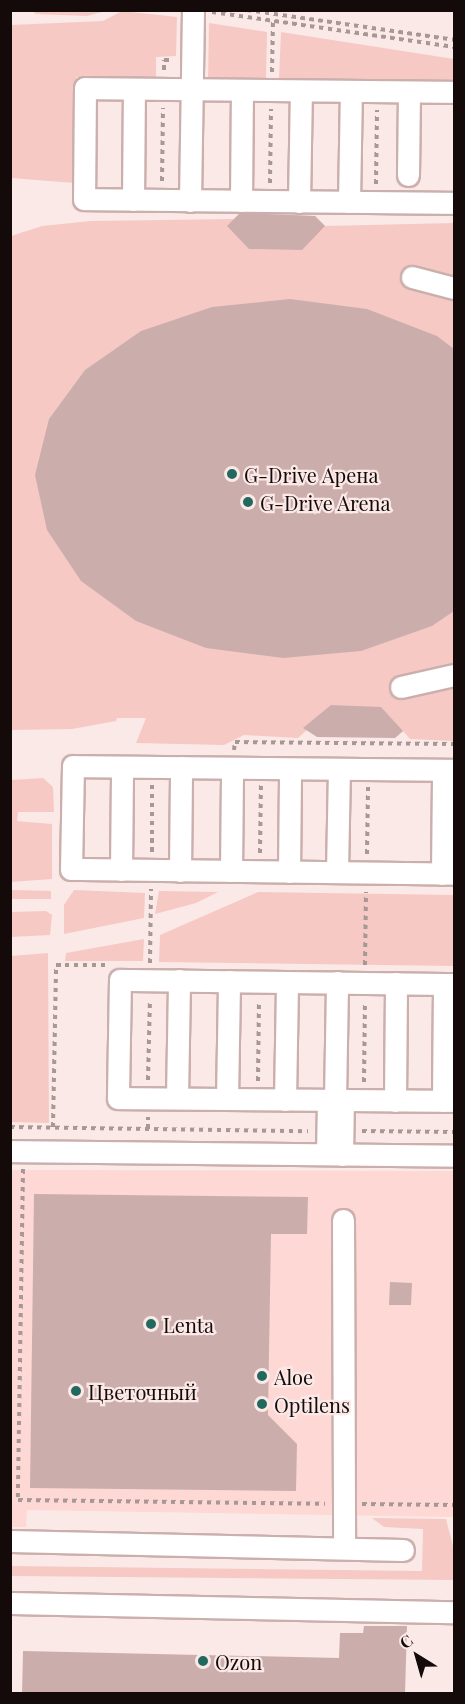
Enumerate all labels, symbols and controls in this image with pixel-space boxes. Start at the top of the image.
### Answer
place label: G-Drive Арена [244,462,378,486]
marker: G-Drive Арена [225,467,239,481]
place label: G-Drive Arena [260,490,391,514]
marker: G-Drive Arena [241,495,255,509]
place label: Lenta [163,1312,214,1336]
marker: Lenta [144,1317,158,1331]
place label: Aloe [274,1364,313,1388]
marker: Aloe [255,1369,269,1383]
place label: Цветочный [88,1379,197,1403]
marker: Цветочный [69,1384,83,1398]
place label: Optilens [274,1392,350,1416]
marker: Optilens [255,1397,269,1411]
north arrow [387,1626,447,1686]
text: С [395,1629,417,1653]
place label: Ozon [215,1649,262,1673]
marker: Ozon [196,1654,210,1668]

